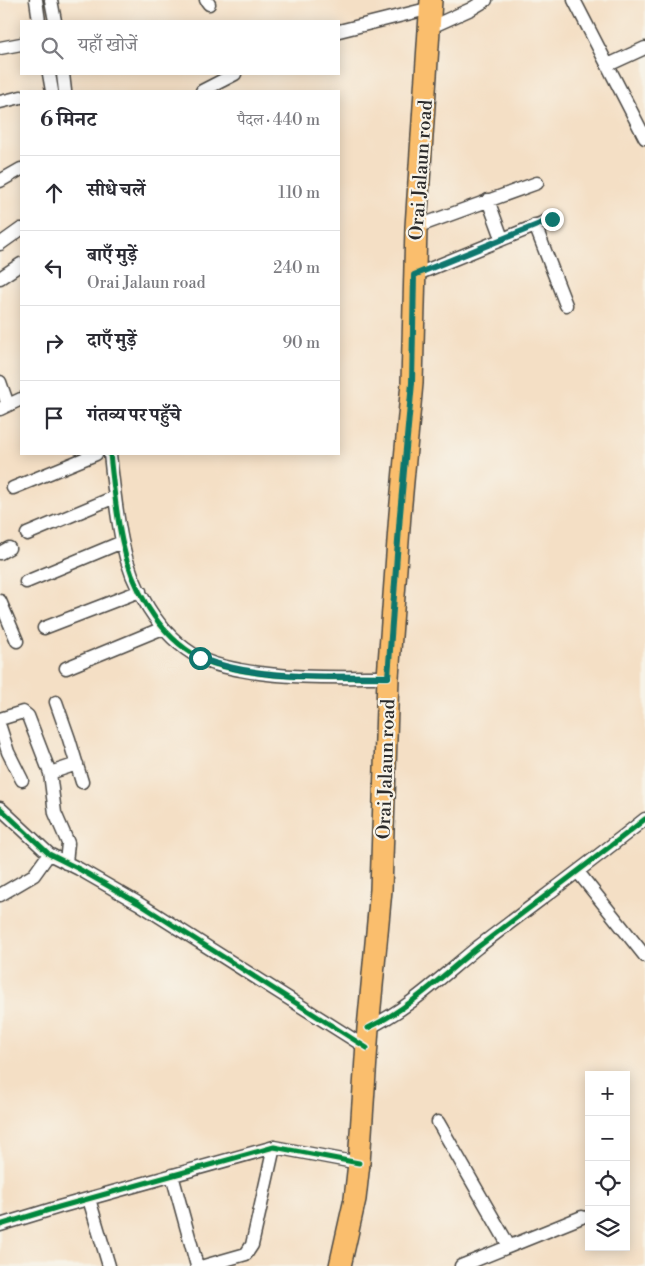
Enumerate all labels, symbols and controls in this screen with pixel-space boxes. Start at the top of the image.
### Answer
search box [20,20,340,75]
text: यहाँ खोजें [78,33,138,57]
icon: search [38,34,66,62]
street label: Orai Jalaun road [404,99,438,241]
text: 6 मिनट [40,107,96,133]
text: पैदल · 440 m [237,110,320,130]
text: सीधे चलें [87,178,145,202]
icon: ahead [40,179,68,207]
text: 110 m [278,183,320,203]
route end [541,208,564,231]
text: बाएँ मुड़ें [87,243,137,267]
icon: left [40,254,68,282]
text: 240 m [273,258,320,278]
text: Orai Jalaun road [87,273,206,293]
text: दाएँ मुड़ें [87,328,137,352]
icon: right [40,329,68,357]
text: 90 m [282,333,320,353]
text: गंतव्य पर पहुँचे [87,403,181,427]
icon: arrive [40,404,68,432]
route start [189,647,212,670]
street label: Orai Jalaun road [372,698,400,840]
map controls [585,1071,630,1251]
button: + [585,1071,630,1116]
button: − [585,1116,630,1161]
button: locate [585,1161,630,1206]
button: layers [585,1206,630,1251]

